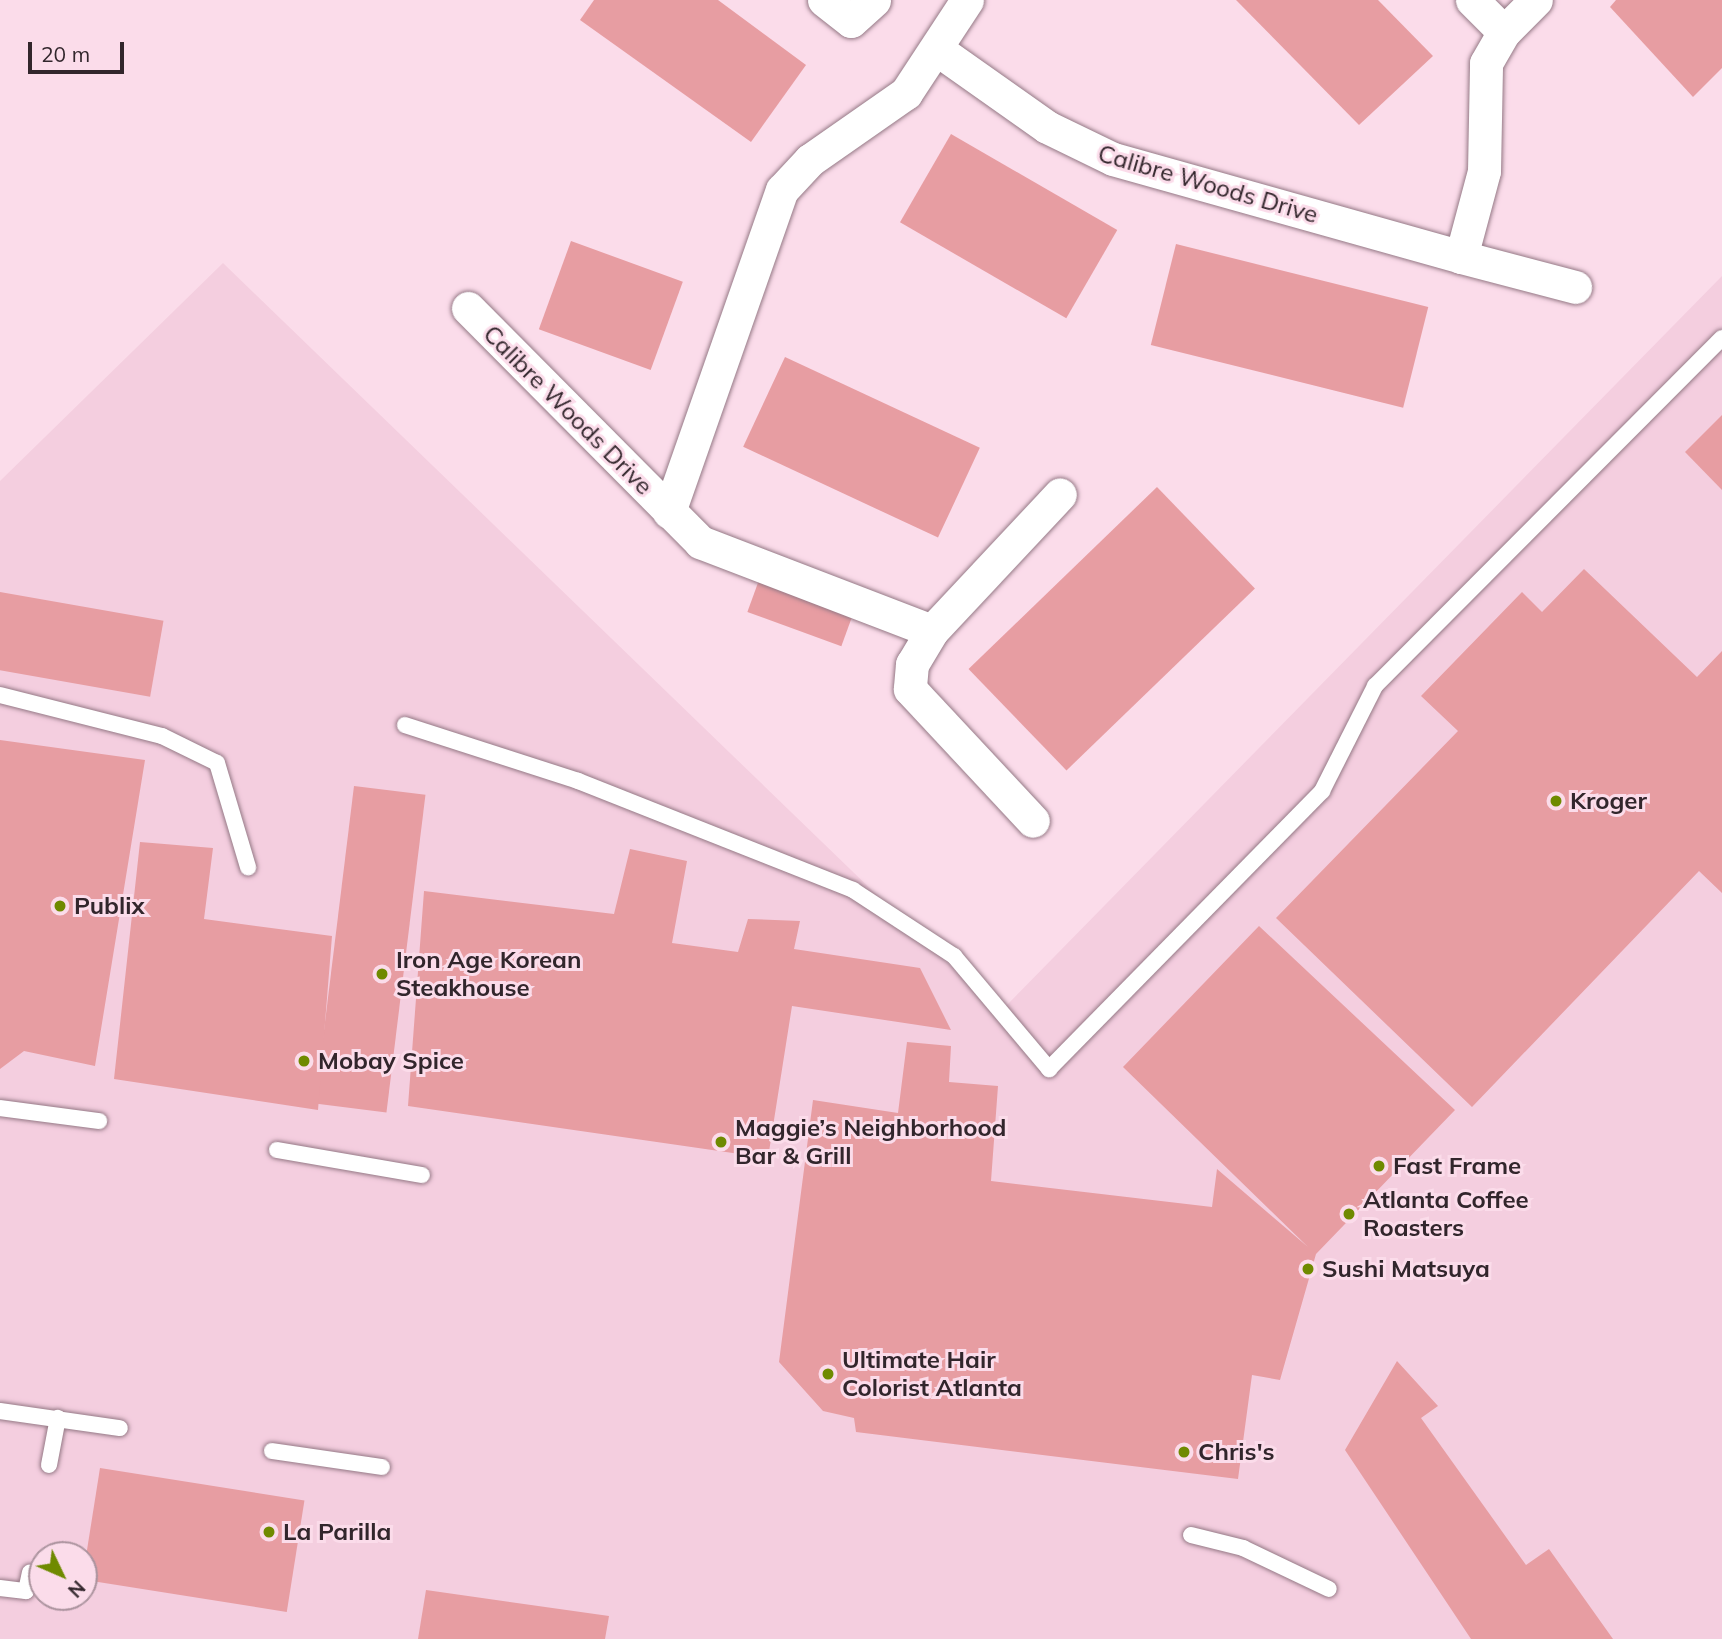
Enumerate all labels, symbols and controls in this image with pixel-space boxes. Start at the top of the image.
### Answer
scale bar [32,28,128,72]
text: 20 m [41,41,90,67]
street label: Calibre Woods Drive [1095,139,1321,229]
street label: Calibre Woods Drive [477,319,659,501]
place label: Kroger [1570,787,1647,815]
marker: Kroger [1548,793,1564,809]
place label: Publix [74,892,145,920]
marker: Publix [52,898,68,914]
place label: Iron Age Korean Steakhouse [396,946,581,1002]
marker: Iron Age Korean Steakhouse [374,966,390,982]
place label: Mobay Spice [318,1047,464,1075]
marker: Mobay Spice [296,1053,312,1069]
place label: Maggie’s Neighborhood Bar & Grill [735,1114,1006,1170]
marker: Maggie’s Neighborhood Bar & Grill [713,1134,729,1150]
place label: Fast Frame [1393,1152,1521,1180]
marker: Fast Frame [1371,1158,1387,1174]
place label: Atlanta Coffee Roasters [1363,1186,1529,1242]
marker: Atlanta Coffee Roasters [1341,1206,1357,1222]
place label: Sushi Matsuya [1322,1255,1490,1283]
marker: Sushi Matsuya [1300,1261,1316,1277]
place label: Ultimate Hair Colorist Atlanta [842,1346,1022,1402]
marker: Ultimate Hair Colorist Atlanta [820,1366,836,1382]
place label: Chris's [1198,1438,1274,1466]
marker: Chris's [1176,1444,1192,1460]
place label: La Parilla [283,1518,391,1546]
marker: La Parilla [261,1524,277,1540]
north arrow [28,1541,98,1611]
text: N [63,1576,90,1603]

